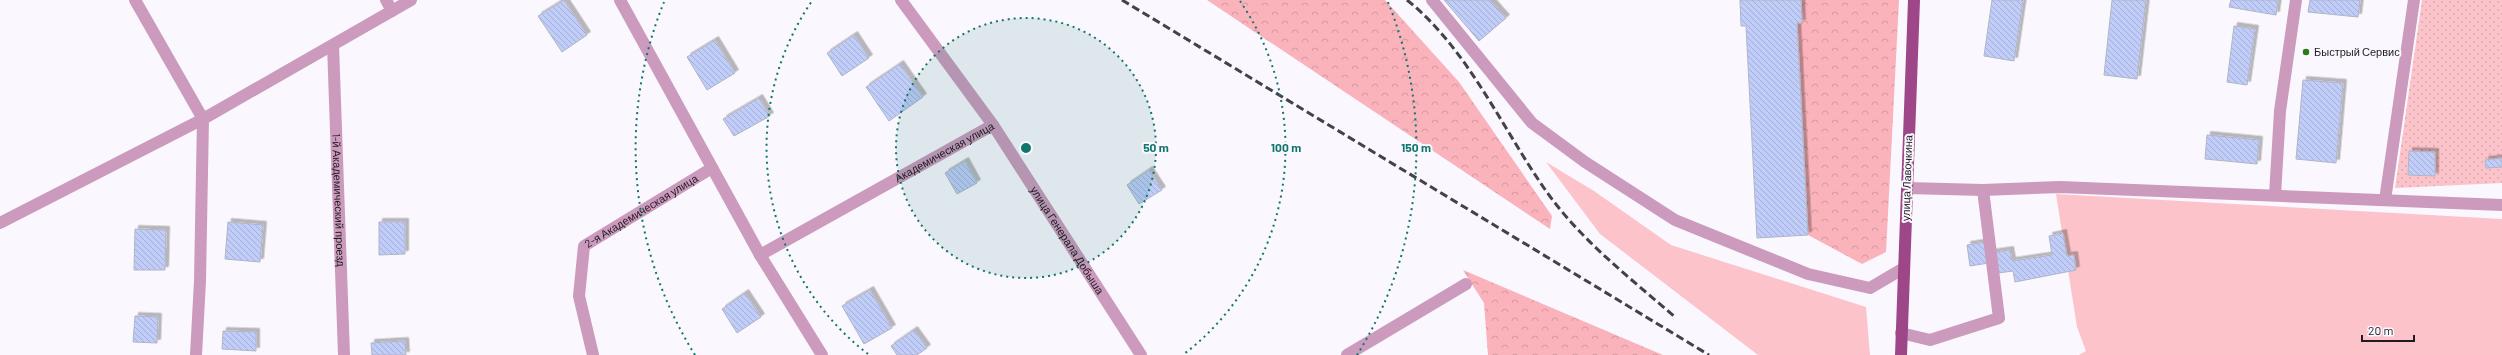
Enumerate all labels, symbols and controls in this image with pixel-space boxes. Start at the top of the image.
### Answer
place label: Быстрый Сервис [2314,45,2400,58]
marker: Быстрый Сервис [2301,47,2311,57]
street label: Академическая улица [892,118,997,185]
street label: 1-й Академический проезд [330,133,348,267]
street label: улица Лавочкина [1898,134,1915,221]
text: 50 m [1143,140,1169,154]
text: 100 m [1271,140,1301,154]
text: 150 m [1401,140,1431,154]
centre of rings [1019,141,1033,155]
street label: 2-я Академическая улица [582,171,701,250]
street label: улица Генерала Добыша [1028,183,1108,297]
scale bar [2362,317,2414,343]
text: 20 m [2368,323,2394,337]

